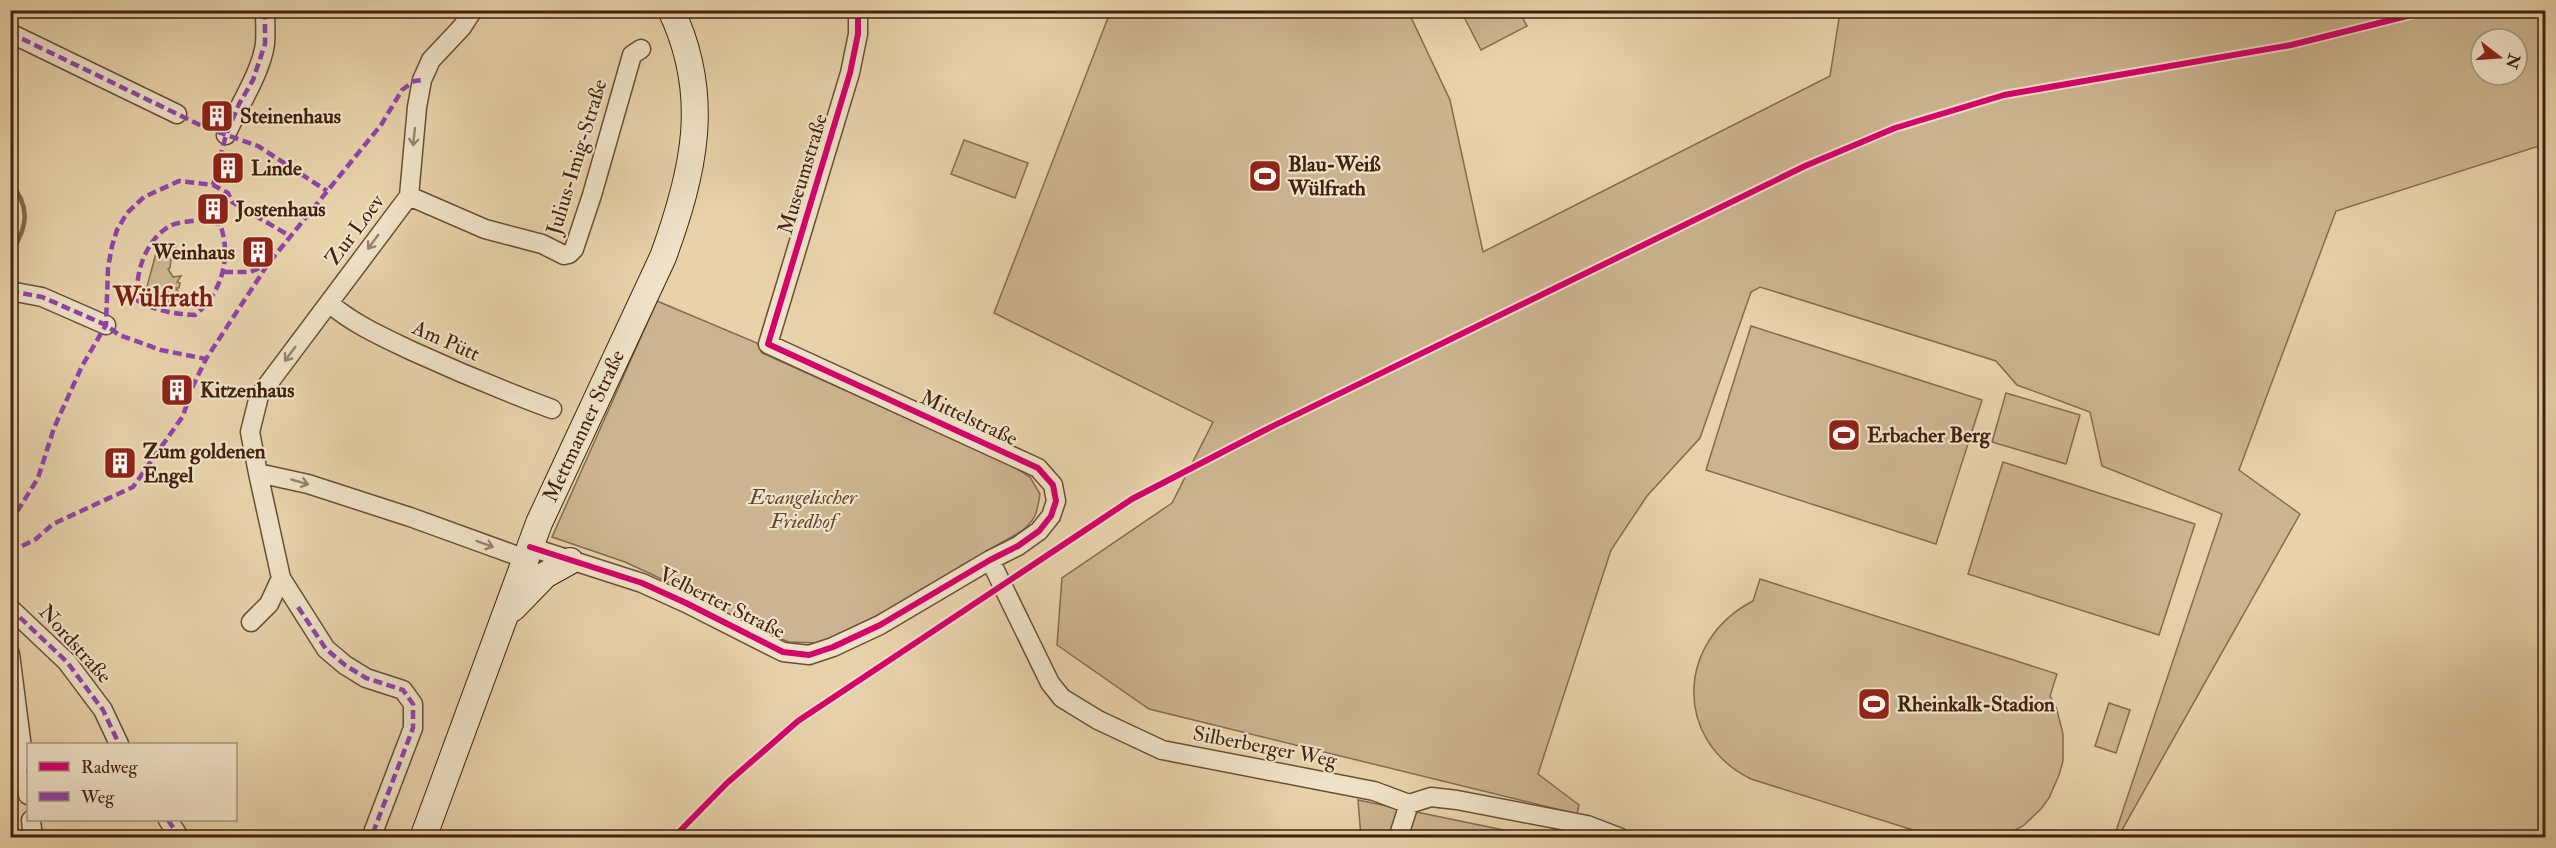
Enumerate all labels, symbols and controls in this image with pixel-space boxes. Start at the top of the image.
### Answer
north arrow [2469,27,2529,87]
text: N [2501,50,2524,72]
street label: Julius-Imig-Straße [540,76,614,239]
building icon: Steinenhaus [199,98,235,134]
place label: Steinenhaus [240,103,341,130]
street label: Museumstraße [772,110,834,238]
one-way arrow [408,127,419,147]
building icon: Linde [210,150,246,186]
place label: Blau-Weiß Wülfrath [1287,151,1381,202]
place label: Linde [251,155,302,182]
sports icon: Blau-Weiß Wülfrath [1247,158,1283,194]
street label: Zur Loev [320,188,391,271]
building icon: Jostenhaus [195,191,231,227]
place label: Jostenhaus [235,196,326,223]
building icon: Weinhaus [240,234,276,270]
one-way arrow [367,234,380,250]
place label: Weinhaus [152,239,235,266]
district label: Wülfrath [112,281,214,314]
street label: Am Pütt [407,314,484,368]
street label: Mettmanner Straße [537,345,631,506]
one-way arrow [283,346,296,362]
building icon: Kitzenhaus [159,372,195,408]
place label: Kitzenhaus [200,377,294,404]
street label: Mittelstraße [916,384,1022,452]
sports icon: Erbacher Berg [1826,417,1862,453]
place label: Erbacher Berg [1867,422,1991,449]
place label: Zum goldenen Engel [143,438,266,489]
building icon: Zum goldenen Engel [102,445,138,481]
one-way arrow [290,477,309,488]
park label: Evangelischer Friedhof [747,484,858,535]
one-way arrow [475,539,494,550]
street label: Velberter Straße [655,561,790,645]
street label: Nordstraße [32,599,118,689]
sports icon: Rheinkalk-Stadion [1856,686,1892,722]
place label: Rheinkalk-Stadion [1897,691,2055,718]
street label: Silberberger Weg [1191,720,1340,774]
legend [27,743,237,821]
text: Radweg [81,756,139,779]
text: Weg [80,786,115,809]

